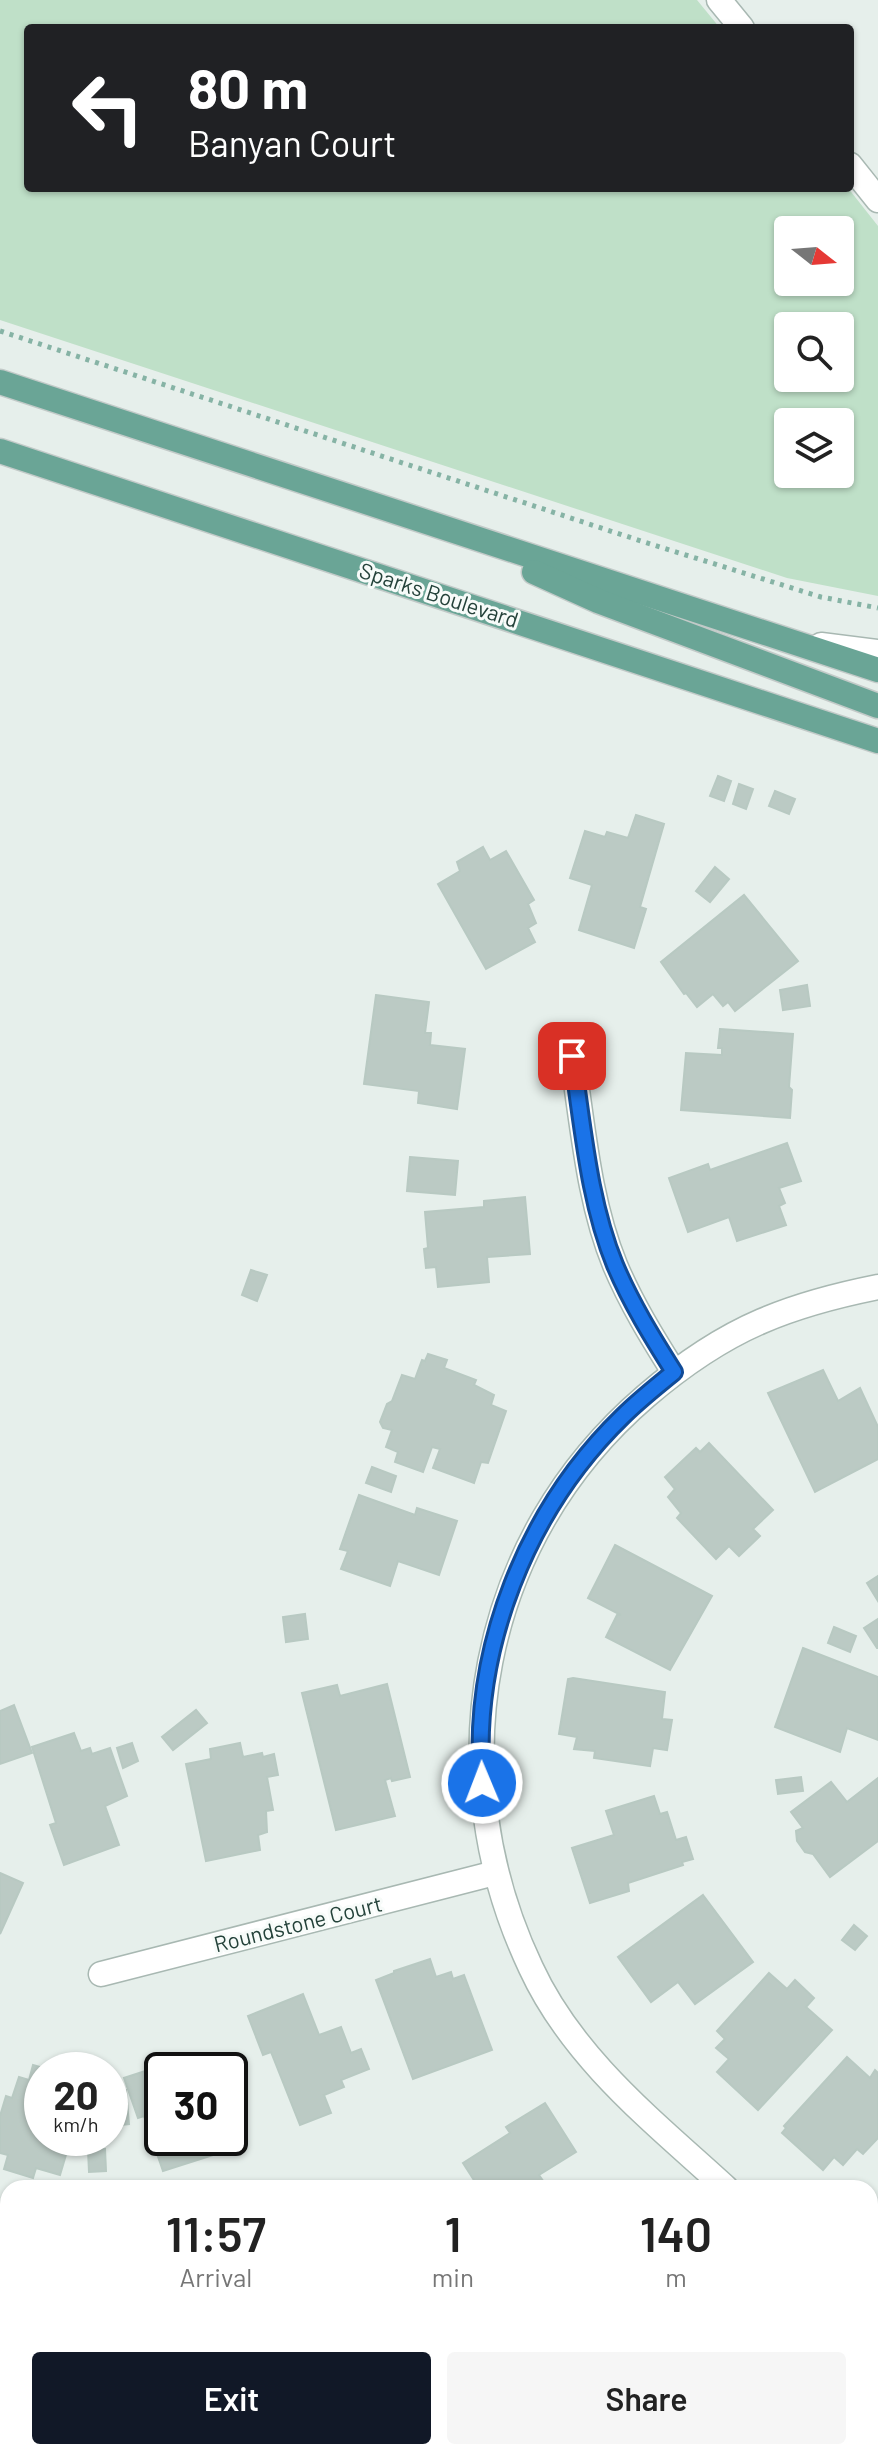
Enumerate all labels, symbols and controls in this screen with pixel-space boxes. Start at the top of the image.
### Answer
text: 80 m [188,53,308,120]
icon: left [56,56,160,160]
text: Banyan Court [188,121,396,164]
north arrow [774,216,854,296]
map controls [774,216,854,488]
button: search [774,312,854,392]
button: layers [774,408,854,488]
street label: Sparks Boulevard [357,556,522,632]
pin [538,1022,606,1090]
icon: arrive [550,1034,594,1078]
position arrow [440,1741,524,1825]
street label: Roundstone Court [211,1890,385,1956]
speed limit sign: 30 [144,2052,248,2156]
text: 20 [53,2070,99,2118]
text: km/h [53,2112,99,2136]
text: 11:57 [166,2204,266,2262]
text: 1 [444,2204,461,2262]
text: 140 [640,2204,712,2262]
text: Arrival [180,2261,252,2292]
text: min [432,2261,474,2292]
text: m [665,2261,687,2292]
button: Exit [32,2352,431,2444]
button: Share [447,2352,846,2444]

